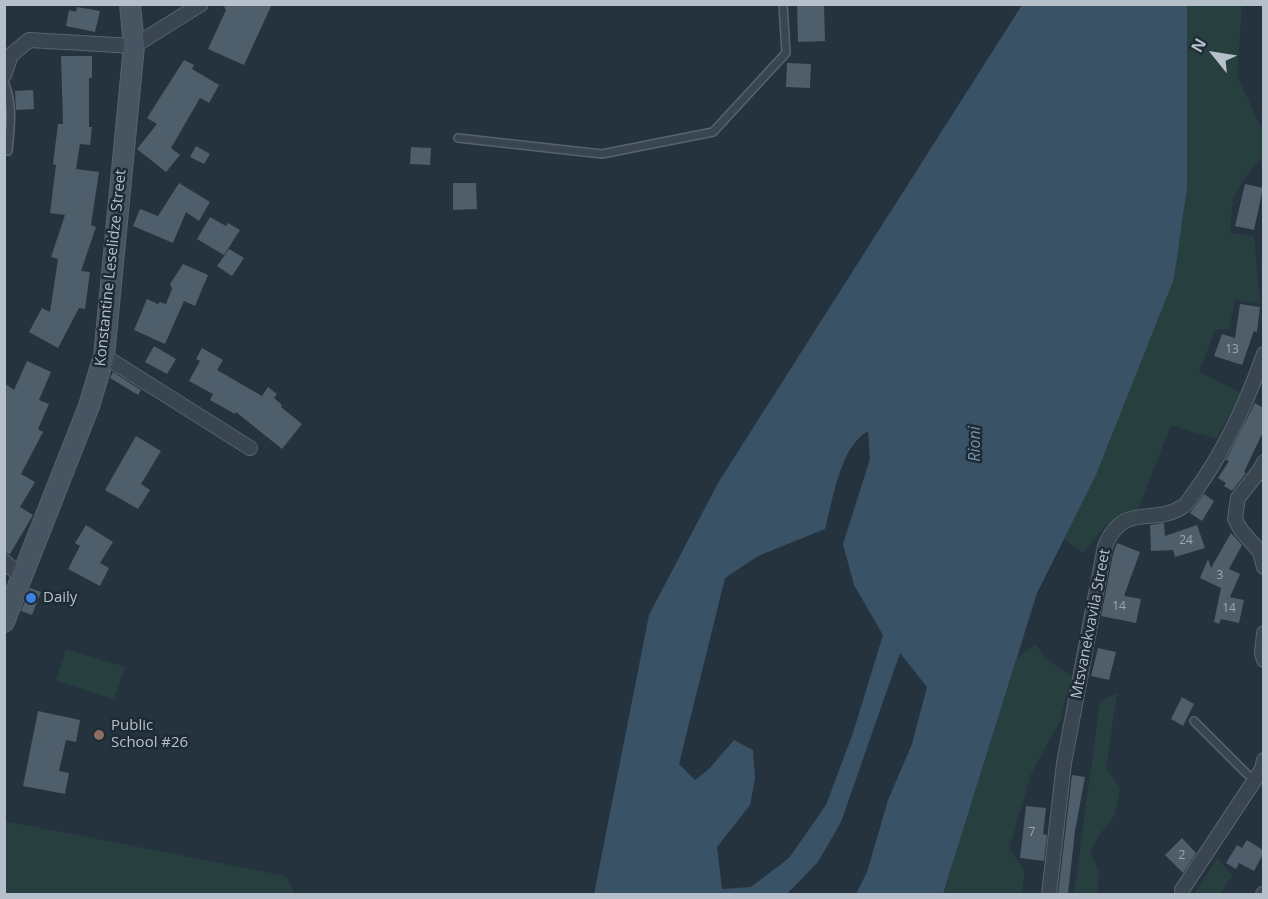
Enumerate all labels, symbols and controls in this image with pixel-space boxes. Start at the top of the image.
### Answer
north arrow [1184,24,1244,84]
text: N [1186,34,1211,56]
street label: Konstantine Leselidze Street [92,169,130,367]
house number: 13 [1225,343,1239,357]
water label: Rioni [965,426,985,462]
house number: 24 [1179,534,1193,548]
street label: Mtsvanekvavila Street [1068,548,1114,700]
house number: 3 [1217,569,1223,583]
place label: Daily [43,589,77,607]
marker: Daily [24,591,38,605]
house number: 14 [1112,600,1126,614]
house number: 14 [1222,602,1236,616]
place label: Public School #26 [111,717,188,752]
marker: Public School #26 [92,728,106,742]
house number: 7 [1029,826,1035,840]
house number: 2 [1179,849,1185,863]

